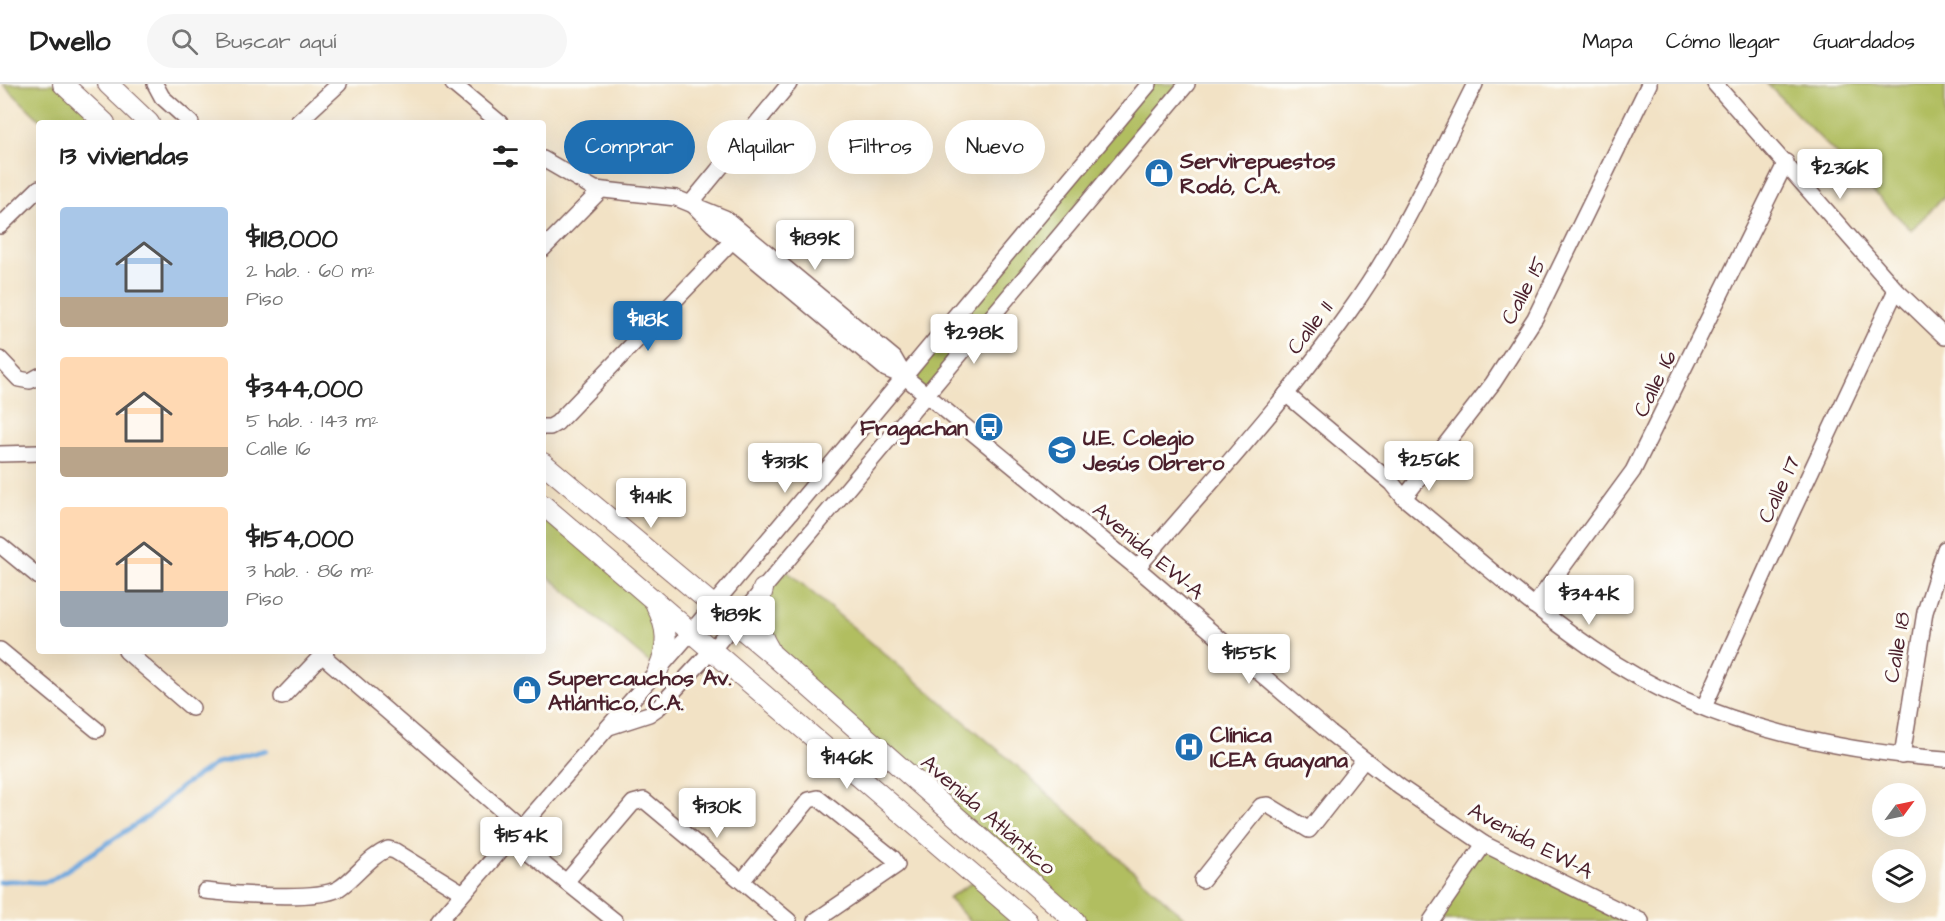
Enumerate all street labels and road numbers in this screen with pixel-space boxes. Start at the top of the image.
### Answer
street label: Calle 15 [1494,251,1555,330]
street label: Calle 11 [1280,294,1341,361]
street label: Calle 16 [1626,345,1685,422]
street label: Calle 17 [1750,451,1809,528]
street label: Avenida EW-A [1085,495,1211,607]
street label: Calle 18 [1876,609,1919,685]
street label: Avenida Atlántico [914,748,1063,883]
street label: Avenida EW-A [1462,795,1598,887]

